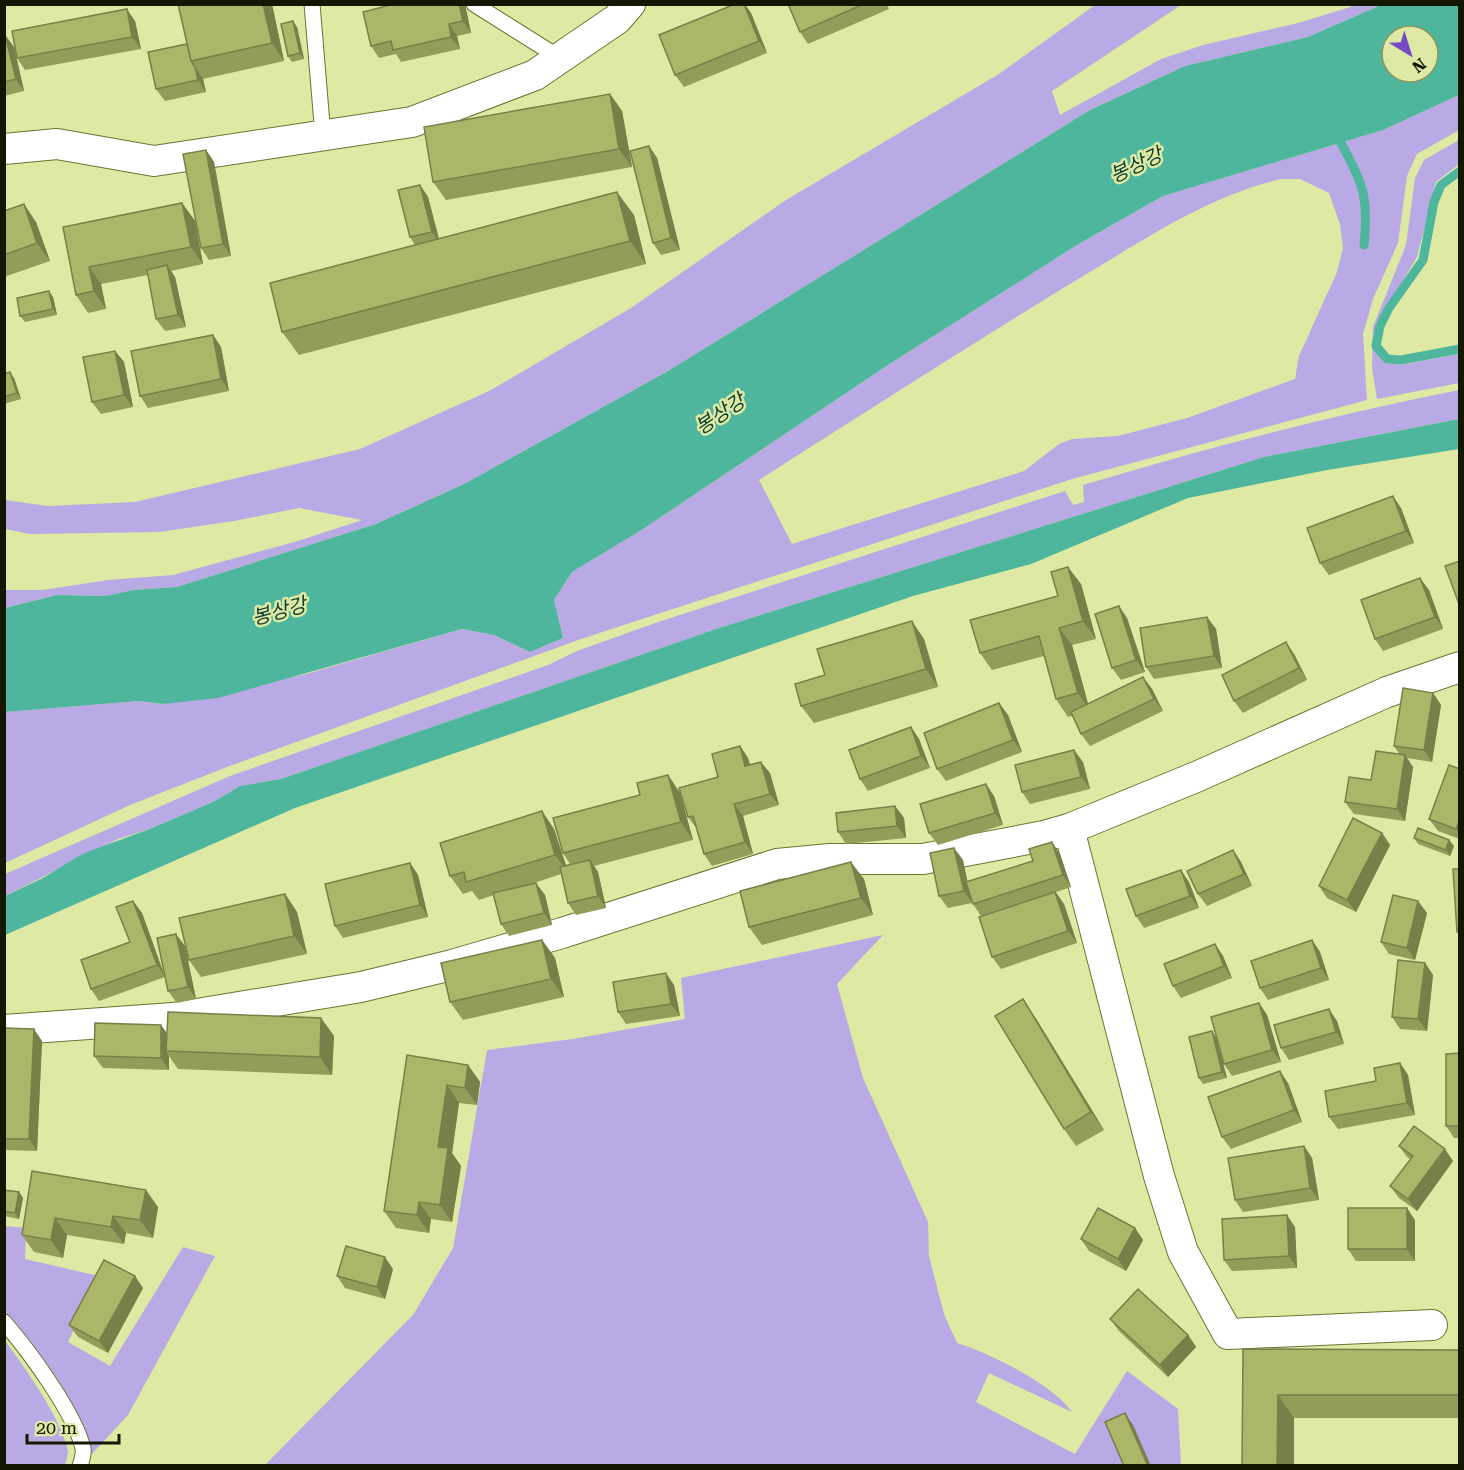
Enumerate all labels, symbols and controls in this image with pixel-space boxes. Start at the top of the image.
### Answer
north arrow [1380,24,1440,84]
text: N [1408,54,1430,77]
water label: 봉상강 [1106,141,1168,188]
water label: 봉상강 [690,387,752,439]
water label: 봉상강 [249,592,311,630]
scale bar [27,1407,118,1445]
text: 20 m [36,1417,77,1438]

